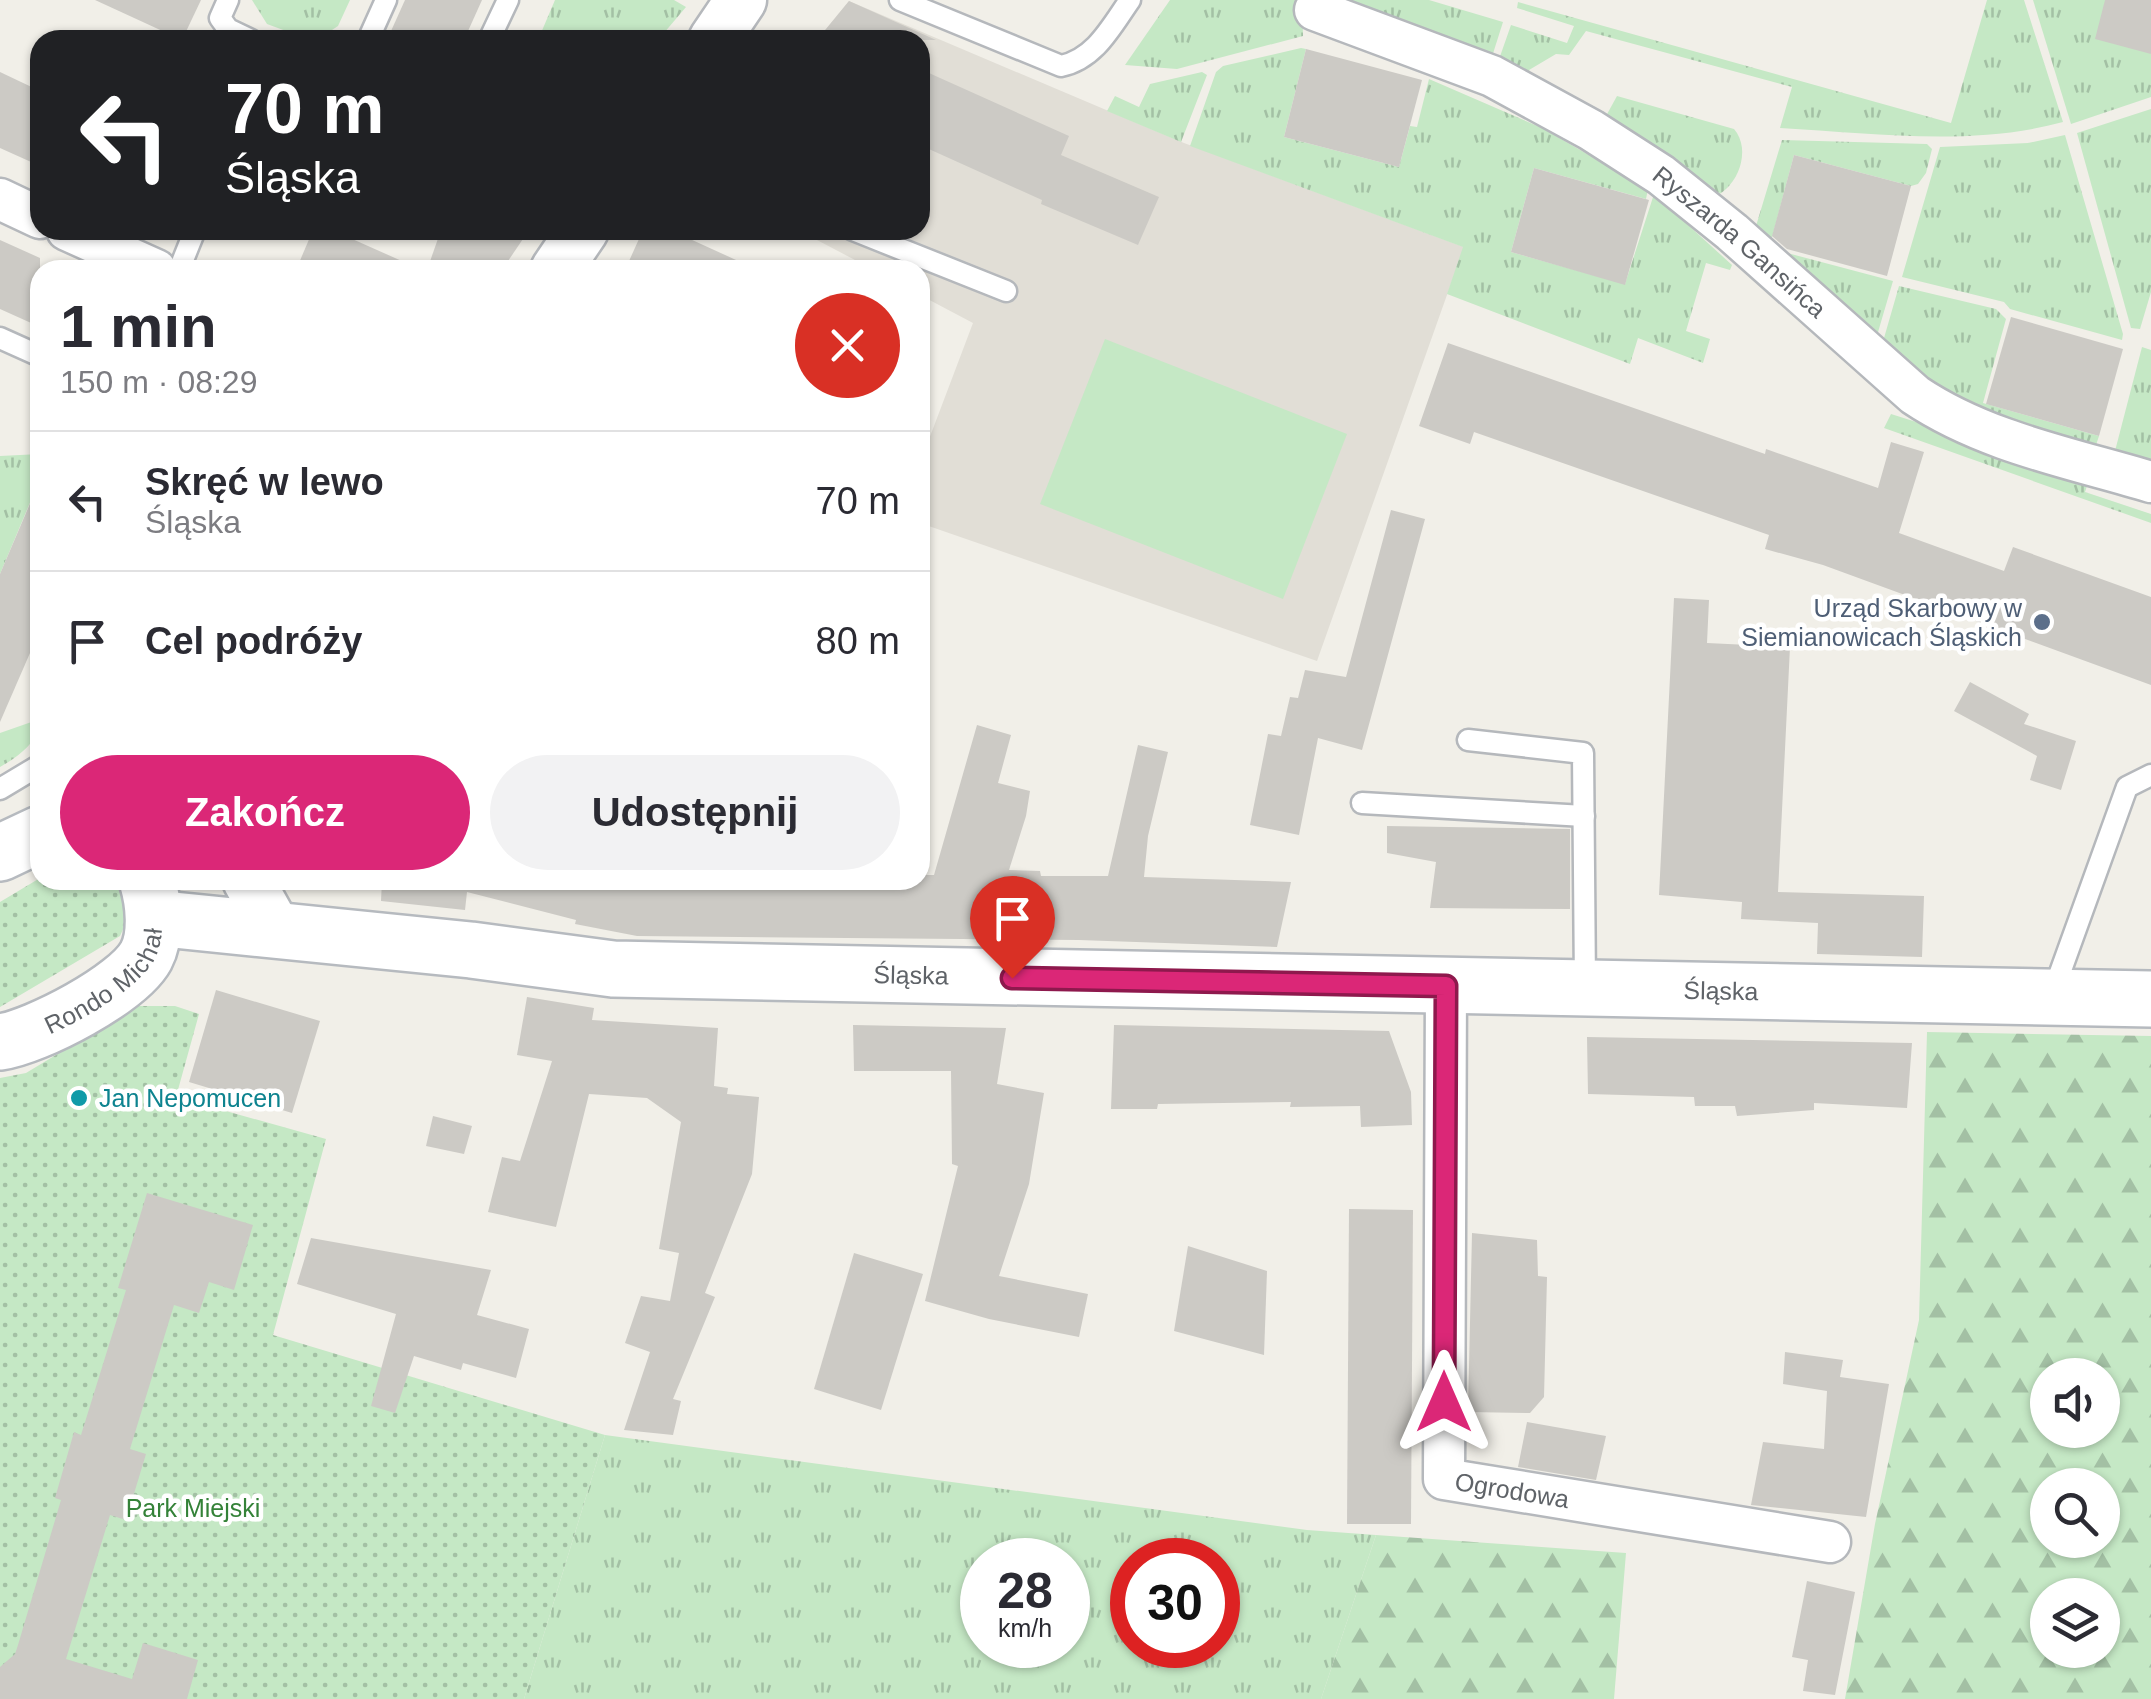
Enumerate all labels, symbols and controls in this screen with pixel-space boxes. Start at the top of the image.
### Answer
icon: left [60,70,190,200]
text: 70 m [225,70,385,148]
text: Śląska [225,152,360,203]
street label: Ryszarda Gansińca [1648,160,1832,323]
text: 1 min [60,293,217,360]
button: close [795,293,900,398]
text: 150 m · 08:29 [60,364,257,400]
text: Skręć w lewo [145,461,384,503]
icon: left [60,474,115,529]
text: 70 m [816,480,900,522]
text: Śląska [145,504,241,540]
place label: Urząd Skarbowy w Siemianowicach Śląskich [1741,594,2023,651]
marker: Urząd Skarbowy w Siemianowicach Śląskich [2031,611,2053,633]
icon: arrive [60,614,115,669]
text: Cel podróży [145,620,362,662]
text: 80 m [816,620,900,662]
button: Zakończ [60,755,470,870]
button: Udostępnij [490,755,900,870]
pin [970,876,1055,979]
icon: arrive [985,891,1040,946]
street label: Rondo Michał [40,926,167,1039]
street label: Śląska [873,959,949,990]
street label: Śląska [1683,975,1759,1005]
place label: Jan Nepomucen [99,1084,281,1112]
marker: Jan Nepomucen [68,1087,90,1109]
position arrow [1392,1350,1496,1454]
map controls [2030,1358,2120,1668]
button: sound [2030,1358,2120,1448]
street label: Ogrodowa [1453,1467,1571,1513]
button: search [2030,1468,2120,1558]
park label: Park Miejski [126,1494,260,1522]
speed limit sign: 30 [1110,1538,1240,1668]
text: 28 [997,1563,1053,1619]
button: layers [2030,1578,2120,1668]
text: km/h [998,1614,1052,1642]

